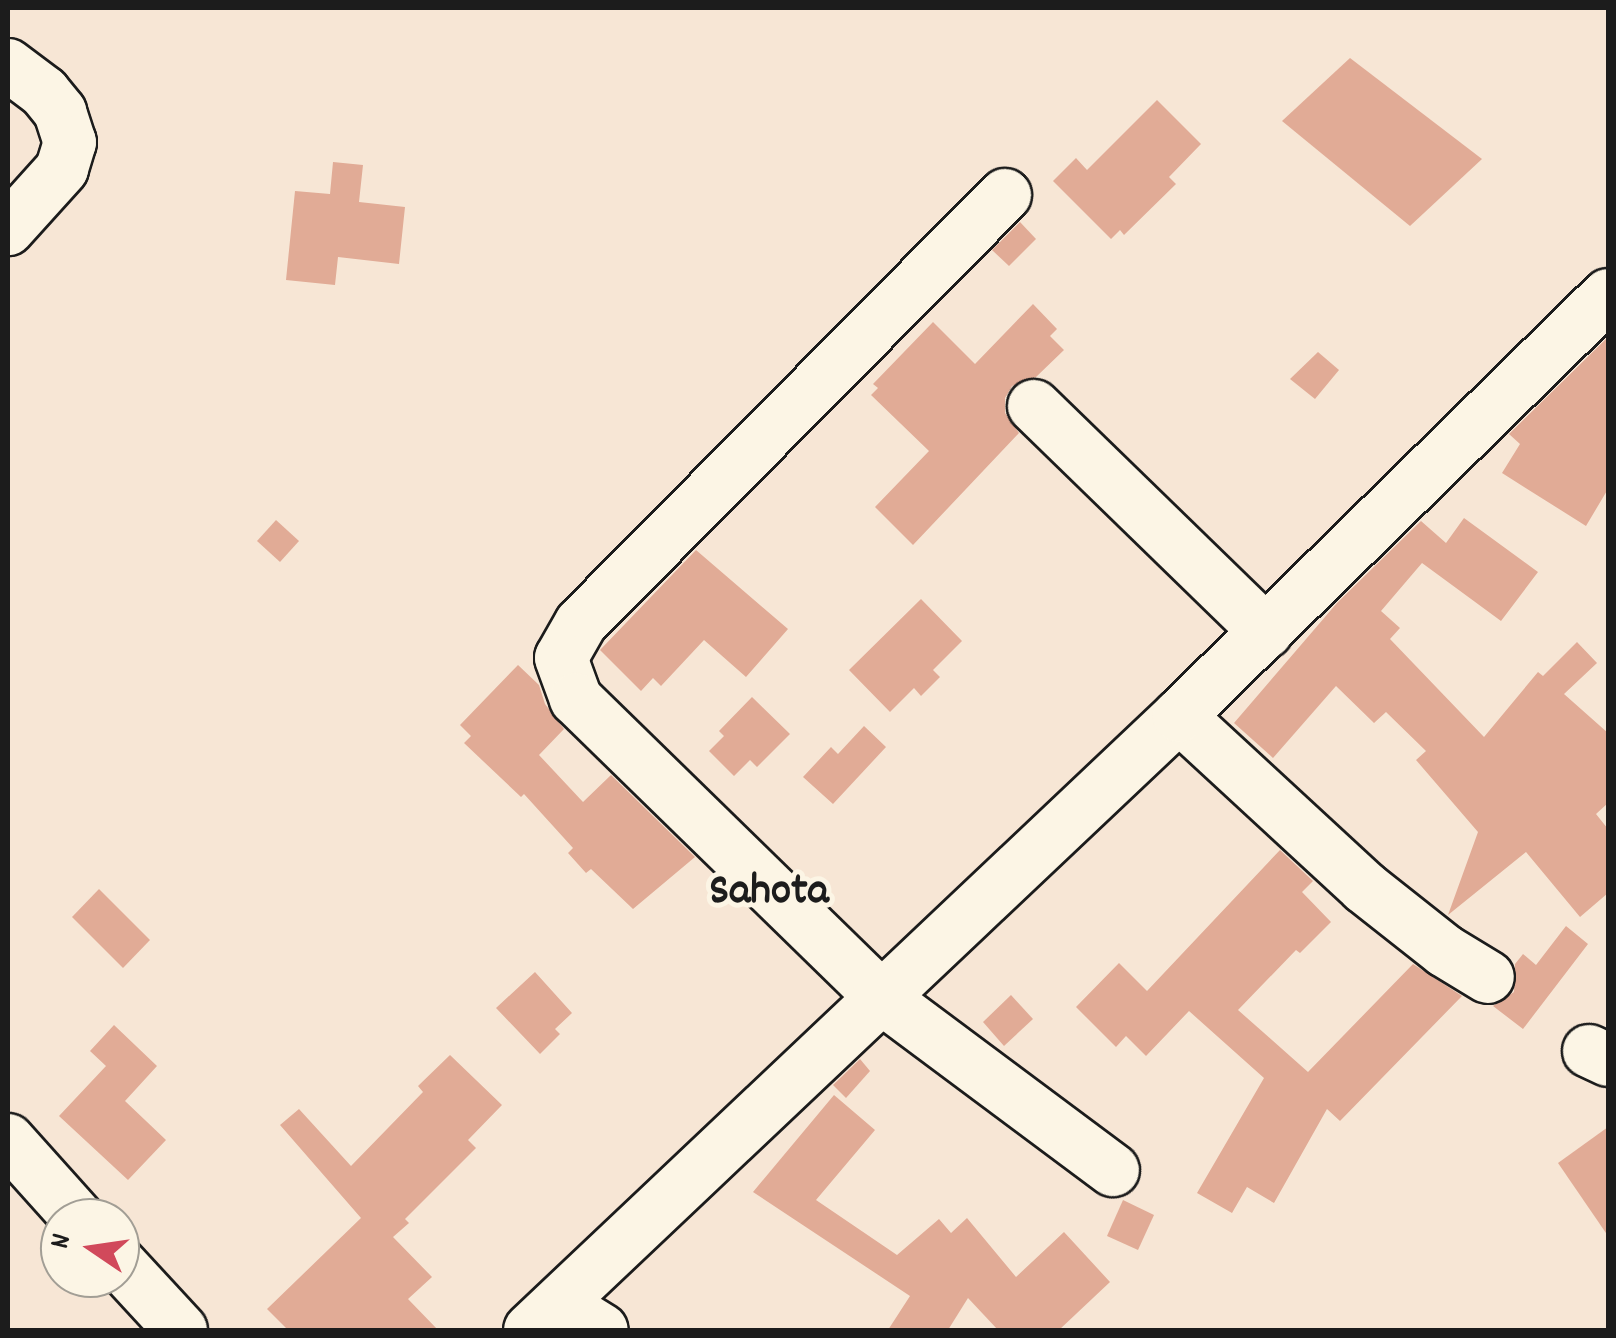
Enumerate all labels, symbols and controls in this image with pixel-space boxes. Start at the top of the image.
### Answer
district label: Sahota [709,867,829,921]
north arrow [40,1198,140,1298]
text: N [42,1230,84,1253]

